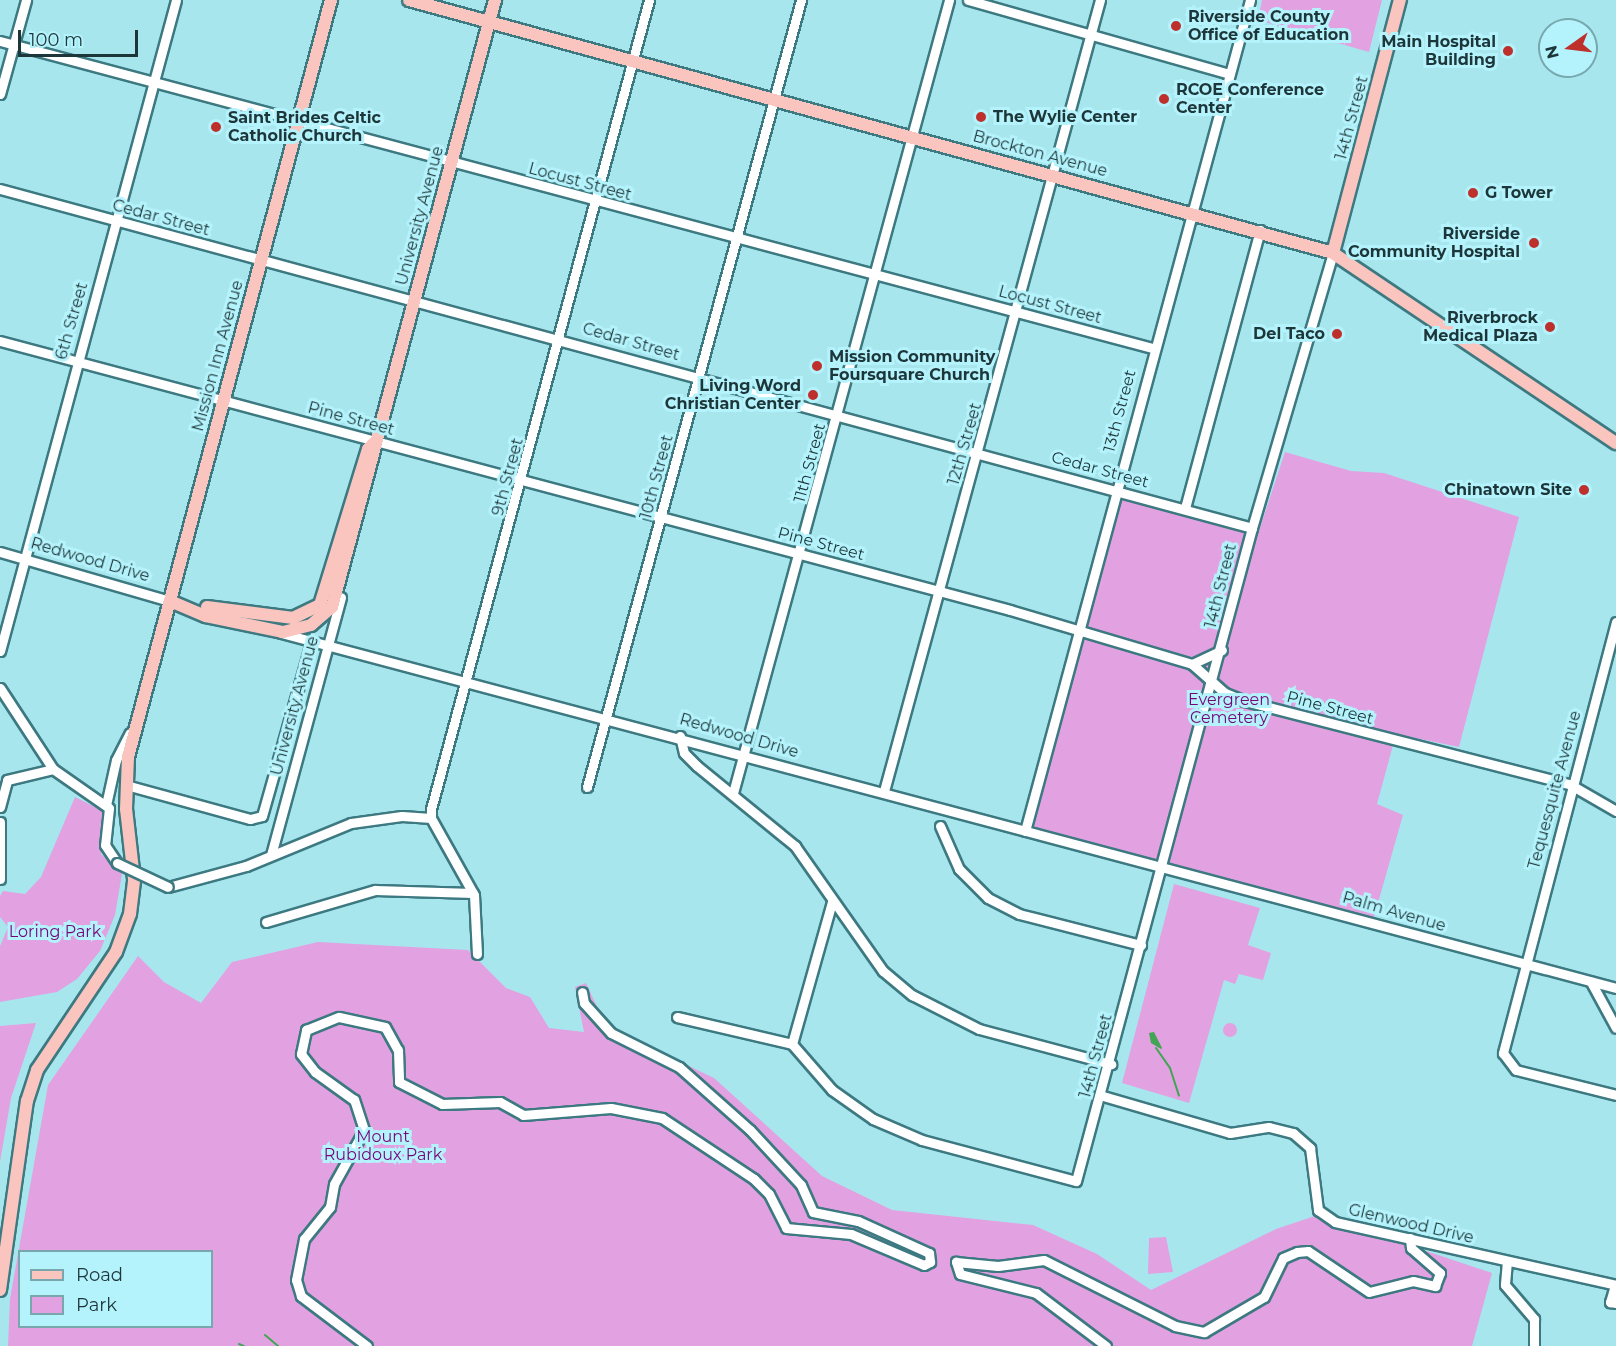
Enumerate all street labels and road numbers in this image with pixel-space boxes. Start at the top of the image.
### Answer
street label: 14th Street [1332,74,1372,162]
street label: Brockton Avenue [971,127,1109,181]
street label: University Avenue [392,144,448,288]
street label: Locust Street [526,159,634,205]
street label: Cedar Street [110,196,212,240]
street label: Mission Inn Avenue [189,278,247,434]
street label: 6th Street [52,280,92,362]
street label: Locust Street [996,282,1104,328]
street label: Cedar Street [580,319,682,365]
street label: 13th Street [1100,368,1140,454]
street label: Pine Street [306,398,396,440]
street label: 12th Street [944,401,986,487]
street label: 11th Street [790,421,830,505]
street label: 10th Street [637,433,677,521]
street label: 9th Street [488,436,528,518]
street label: Cedar Street [1049,448,1151,492]
street label: Pine Street [776,523,866,565]
street label: Redwood Drive [28,534,152,586]
street label: 14th Street [1201,542,1241,630]
street label: University Avenue [267,634,323,778]
street label: Pine Street [1285,687,1375,729]
street label: Tequesquite Avenue [1525,709,1585,871]
street label: Redwood Drive [677,710,801,762]
street label: Palm Avenue [1340,888,1448,936]
street label: 14th Street [1076,1012,1116,1100]
street label: Glenwood Drive [1347,1200,1475,1248]

